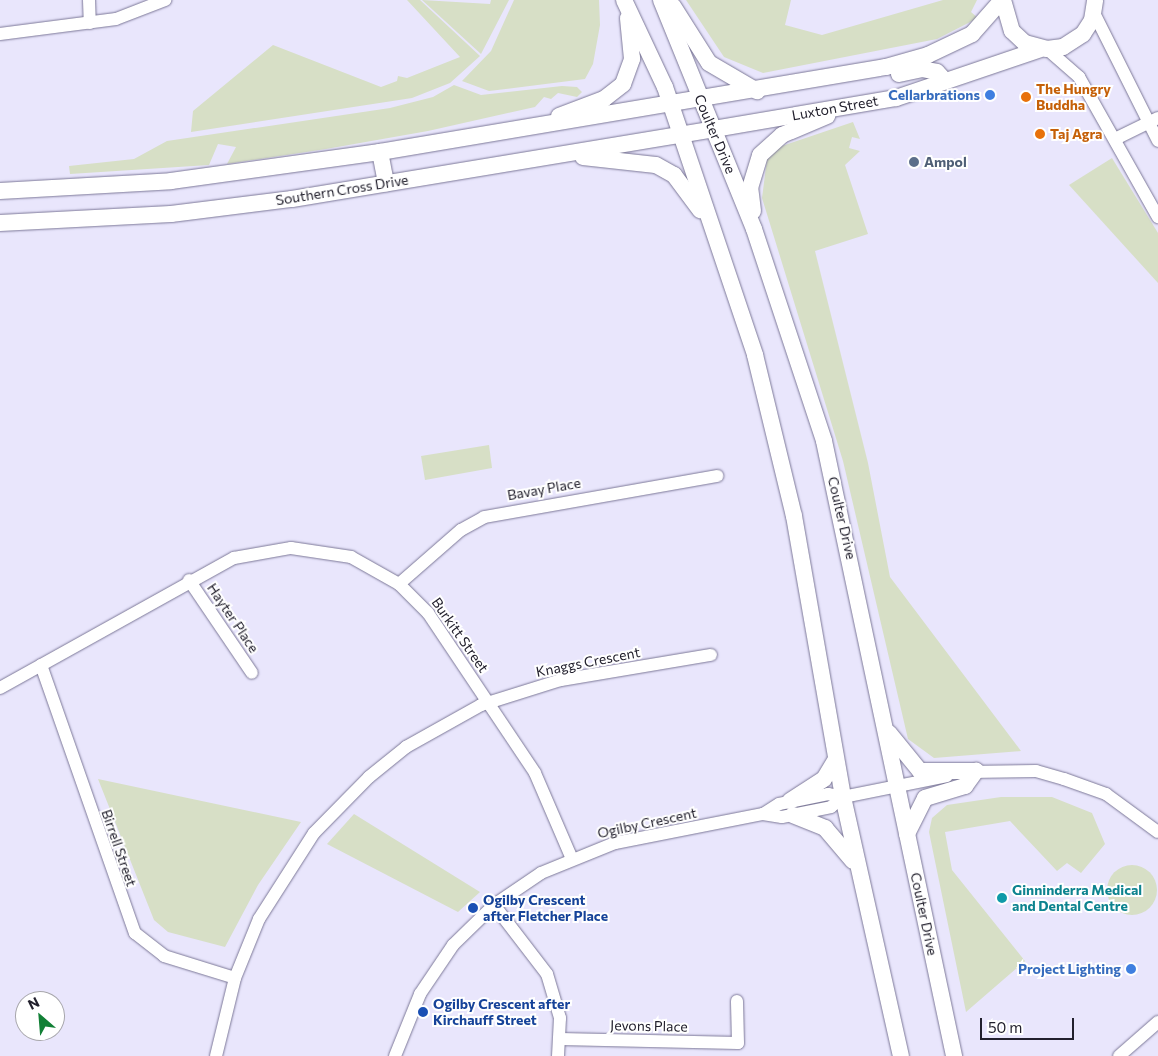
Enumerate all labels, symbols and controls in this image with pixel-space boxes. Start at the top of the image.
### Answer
place label: The Hungry Buddha [1036,81,1111,114]
place label: Cellarbrations [888,87,980,103]
marker: Cellarbrations [984,89,996,101]
marker: The Hungry Buddha [1020,91,1032,103]
street label: Coulter Drive [691,92,739,176]
street label: Luxton Street [790,92,880,124]
place label: Taj Agra [1050,126,1102,142]
marker: Taj Agra [1034,128,1046,140]
place label: Ampol [924,154,967,170]
marker: Ampol [908,156,920,168]
street label: Southern Cross Drive [274,171,410,209]
street label: Bavay Place [506,474,582,504]
street label: Coulter Drive [824,475,860,561]
street label: Hayter Place [204,580,262,656]
street label: Burkitt Street [428,594,492,676]
street label: Knaggs Crescent [535,644,641,680]
street label: Ogilby Crescent [596,804,698,842]
street label: Birrell Street [98,807,140,889]
street label: Coulter Drive [907,871,941,957]
place label: Ginninderra Medical and Dental Centre [1012,882,1142,914]
place label: Ogilby Crescent after Fletcher Place [483,892,608,924]
marker: Ginninderra Medical and Dental Centre [996,892,1008,904]
marker: Ogilby Crescent after Fletcher Place [467,902,479,914]
place label: Project Lighting [1018,961,1121,977]
marker: Project Lighting [1125,963,1137,975]
north arrow [15,991,65,1041]
text: N [25,993,42,1013]
place label: Ogilby Crescent after Kirchauff Street [433,996,570,1028]
marker: Ogilby Crescent after Kirchauff Street [417,1006,429,1018]
scale bar [983,1008,1077,1040]
street label: Jevons Place [610,1017,688,1035]
text: 50 m [988,1018,1022,1036]

